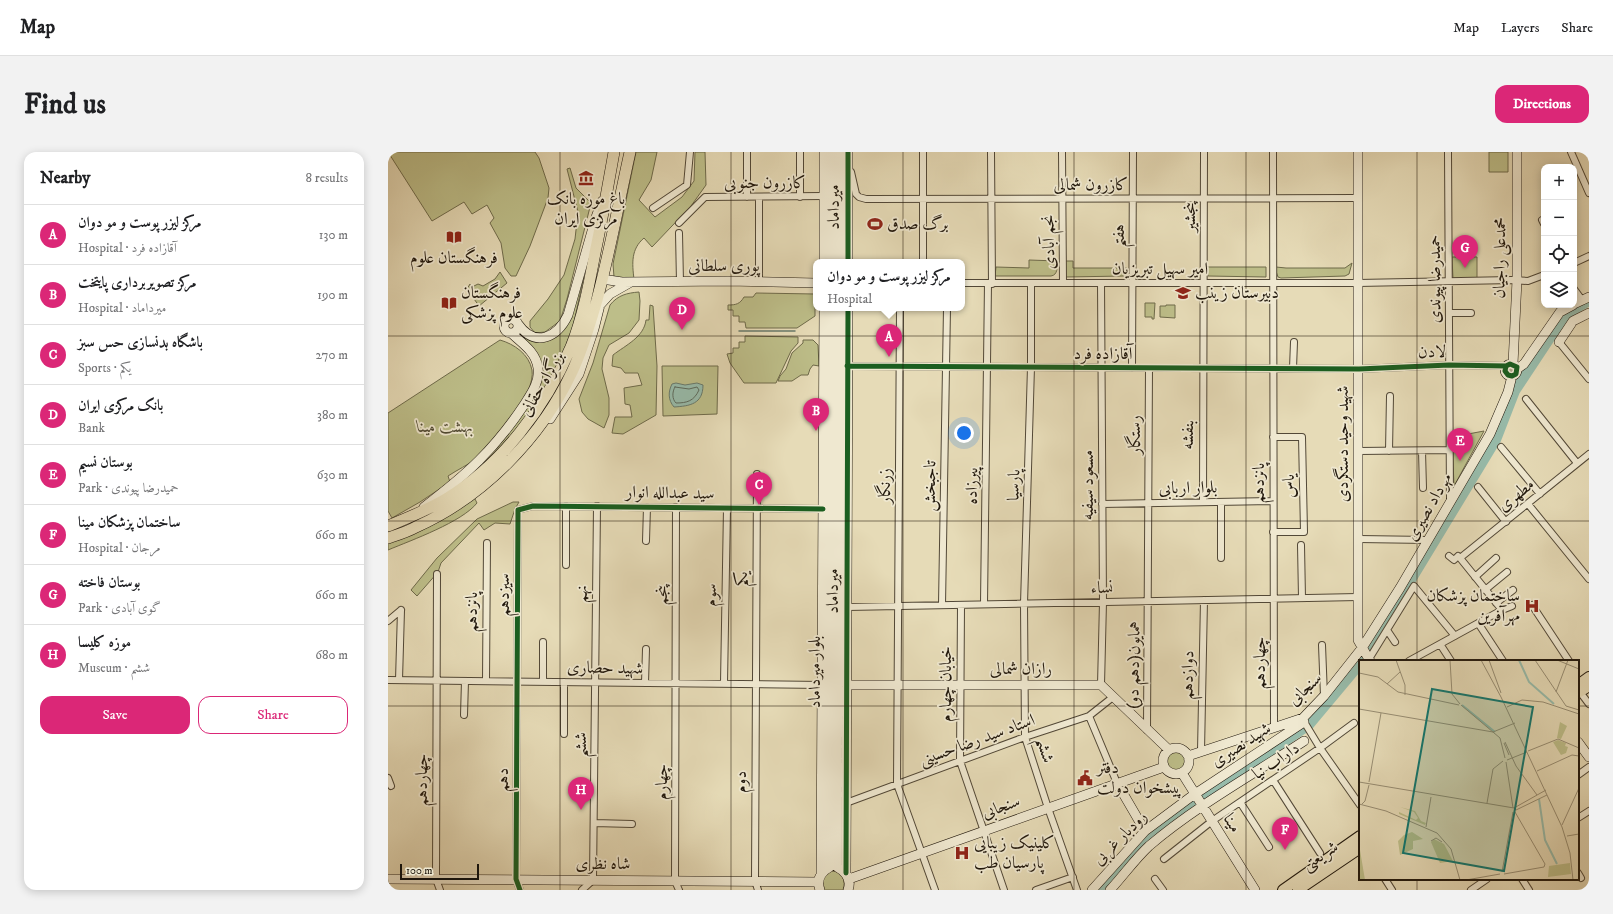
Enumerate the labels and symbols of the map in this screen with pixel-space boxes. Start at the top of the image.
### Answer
museum icon: باغ موزه بانک مرکزی ایران [577,169,595,187]
street label: کازرون جنوبی [724,172,806,195]
street label: کازرون شمالی [1054,174,1128,196]
street label: میرداماد [823,184,845,230]
place label: باغ موزه بانک مرکزی ایران [547,188,625,230]
street label: پنجشیر [1179,200,1201,234]
place label: برگ صدق [887,213,948,235]
street label: نجم آبادی [1038,214,1064,270]
sports icon: برگ صدق [866,215,884,233]
street label: محمدعلی راجیان [1488,217,1513,299]
street label: هفتم [1108,224,1135,248]
library icon: فرهنگستان علوم [445,228,463,246]
street label: حمیدرضا پیوندی [1424,235,1447,323]
pin: G [1452,235,1478,268]
place label: فرهنگستان علوم [410,246,498,272]
street label: پوری سلطانی [688,255,760,278]
street label: امیر سهیل تبریزیان [1112,258,1209,280]
place label: فرهنگستان علوم پزشکی [461,281,523,327]
place label: دبیرستان زینب [1195,282,1279,304]
school or university icon: دبیرستان زینب [1174,284,1192,302]
library icon: فرهنگستان علوم پزشکی [440,294,458,312]
pin: D [669,297,695,330]
pin: A [876,324,902,357]
street label: لادن [1417,341,1447,363]
street label: آقازاده فرد [1073,343,1135,365]
street label: بزرگراه حقانی [514,347,569,421]
street label: شهید وحید دستگردی [1332,386,1354,502]
pin: B [803,398,829,431]
street label: رستگار [1123,415,1146,457]
park label: بهشت مينا [415,416,473,438]
street label: بنفشه [1177,420,1199,450]
your location [954,423,974,443]
pin: E [1447,428,1473,461]
street label: مسعود سیفیه [1077,450,1099,520]
street label: تاجبخش [919,459,941,512]
street label: پانزدهم [1248,462,1274,503]
street label: پیرزاده [961,467,984,505]
street label: زرنگار [873,468,896,506]
street label: پارسیا [1002,468,1027,501]
street label: مهرداد نصیری [1401,468,1458,545]
pin: C [746,472,772,505]
street label: یاس [1278,473,1300,498]
street label: مطهری [1493,473,1539,517]
street label: بلوار اربابی [1159,476,1217,501]
street label: سید عبدالله انوار [623,481,715,505]
street label: میرداماد [822,568,844,614]
street label: یکم [731,571,757,587]
street label: سیزدهم [493,573,519,617]
street label: نساء [1091,577,1114,599]
street label: سوم [700,583,725,607]
street label: پنجم [651,584,677,605]
street label: نهم [571,585,597,603]
place label: ساختمان پزشکان مهرآفرین [1426,585,1521,627]
street label: پانزدهم [461,591,487,632]
hospital icon: ساختمان پزشکان مهرآفرین [1523,597,1541,615]
street label: همایون(دهم دو) [1122,621,1150,709]
street label: بلوار میرداماد [804,636,826,708]
street label: چهاردهم [1249,637,1275,689]
street label: خیابان چهارم [935,646,960,722]
street label: دوازدهم [1177,650,1203,700]
street label: شهید حصاری [567,656,644,680]
street label: رازان شمالی [990,658,1052,680]
inset map [1359,660,1579,880]
street label: سنجابی [1283,667,1327,711]
street label: استاد سید رضا حسینی [916,709,1038,771]
street label: شهید نصیری [1207,717,1275,773]
street label: ششم [570,732,597,758]
street label: ششم [1026,735,1059,767]
street label: داراب نیا [1248,737,1304,785]
street label: چهاردهم [411,754,437,806]
place label: دفتر پیشخوان دولت [1095,757,1182,799]
street label: چهارم [651,764,676,800]
street label: دهم [492,768,518,792]
public building icon: دفتر پیشخوان دولت [1076,769,1094,787]
street label: دوم [730,771,755,793]
pin: H [568,777,594,810]
street label: سنجابی [979,790,1024,825]
street label: رودبار غربی [1088,806,1153,871]
street label: مینا [1218,809,1246,837]
pin: F [1272,817,1298,850]
place label: کلینیک زیبایی پارسیان طب [974,832,1055,875]
street label: شریعتی [1298,836,1343,876]
hospital icon: کلینیک زیبایی پارسیان طب [953,844,971,862]
street label: شاه نظری [576,853,630,875]
scale bar [400,862,479,881]

